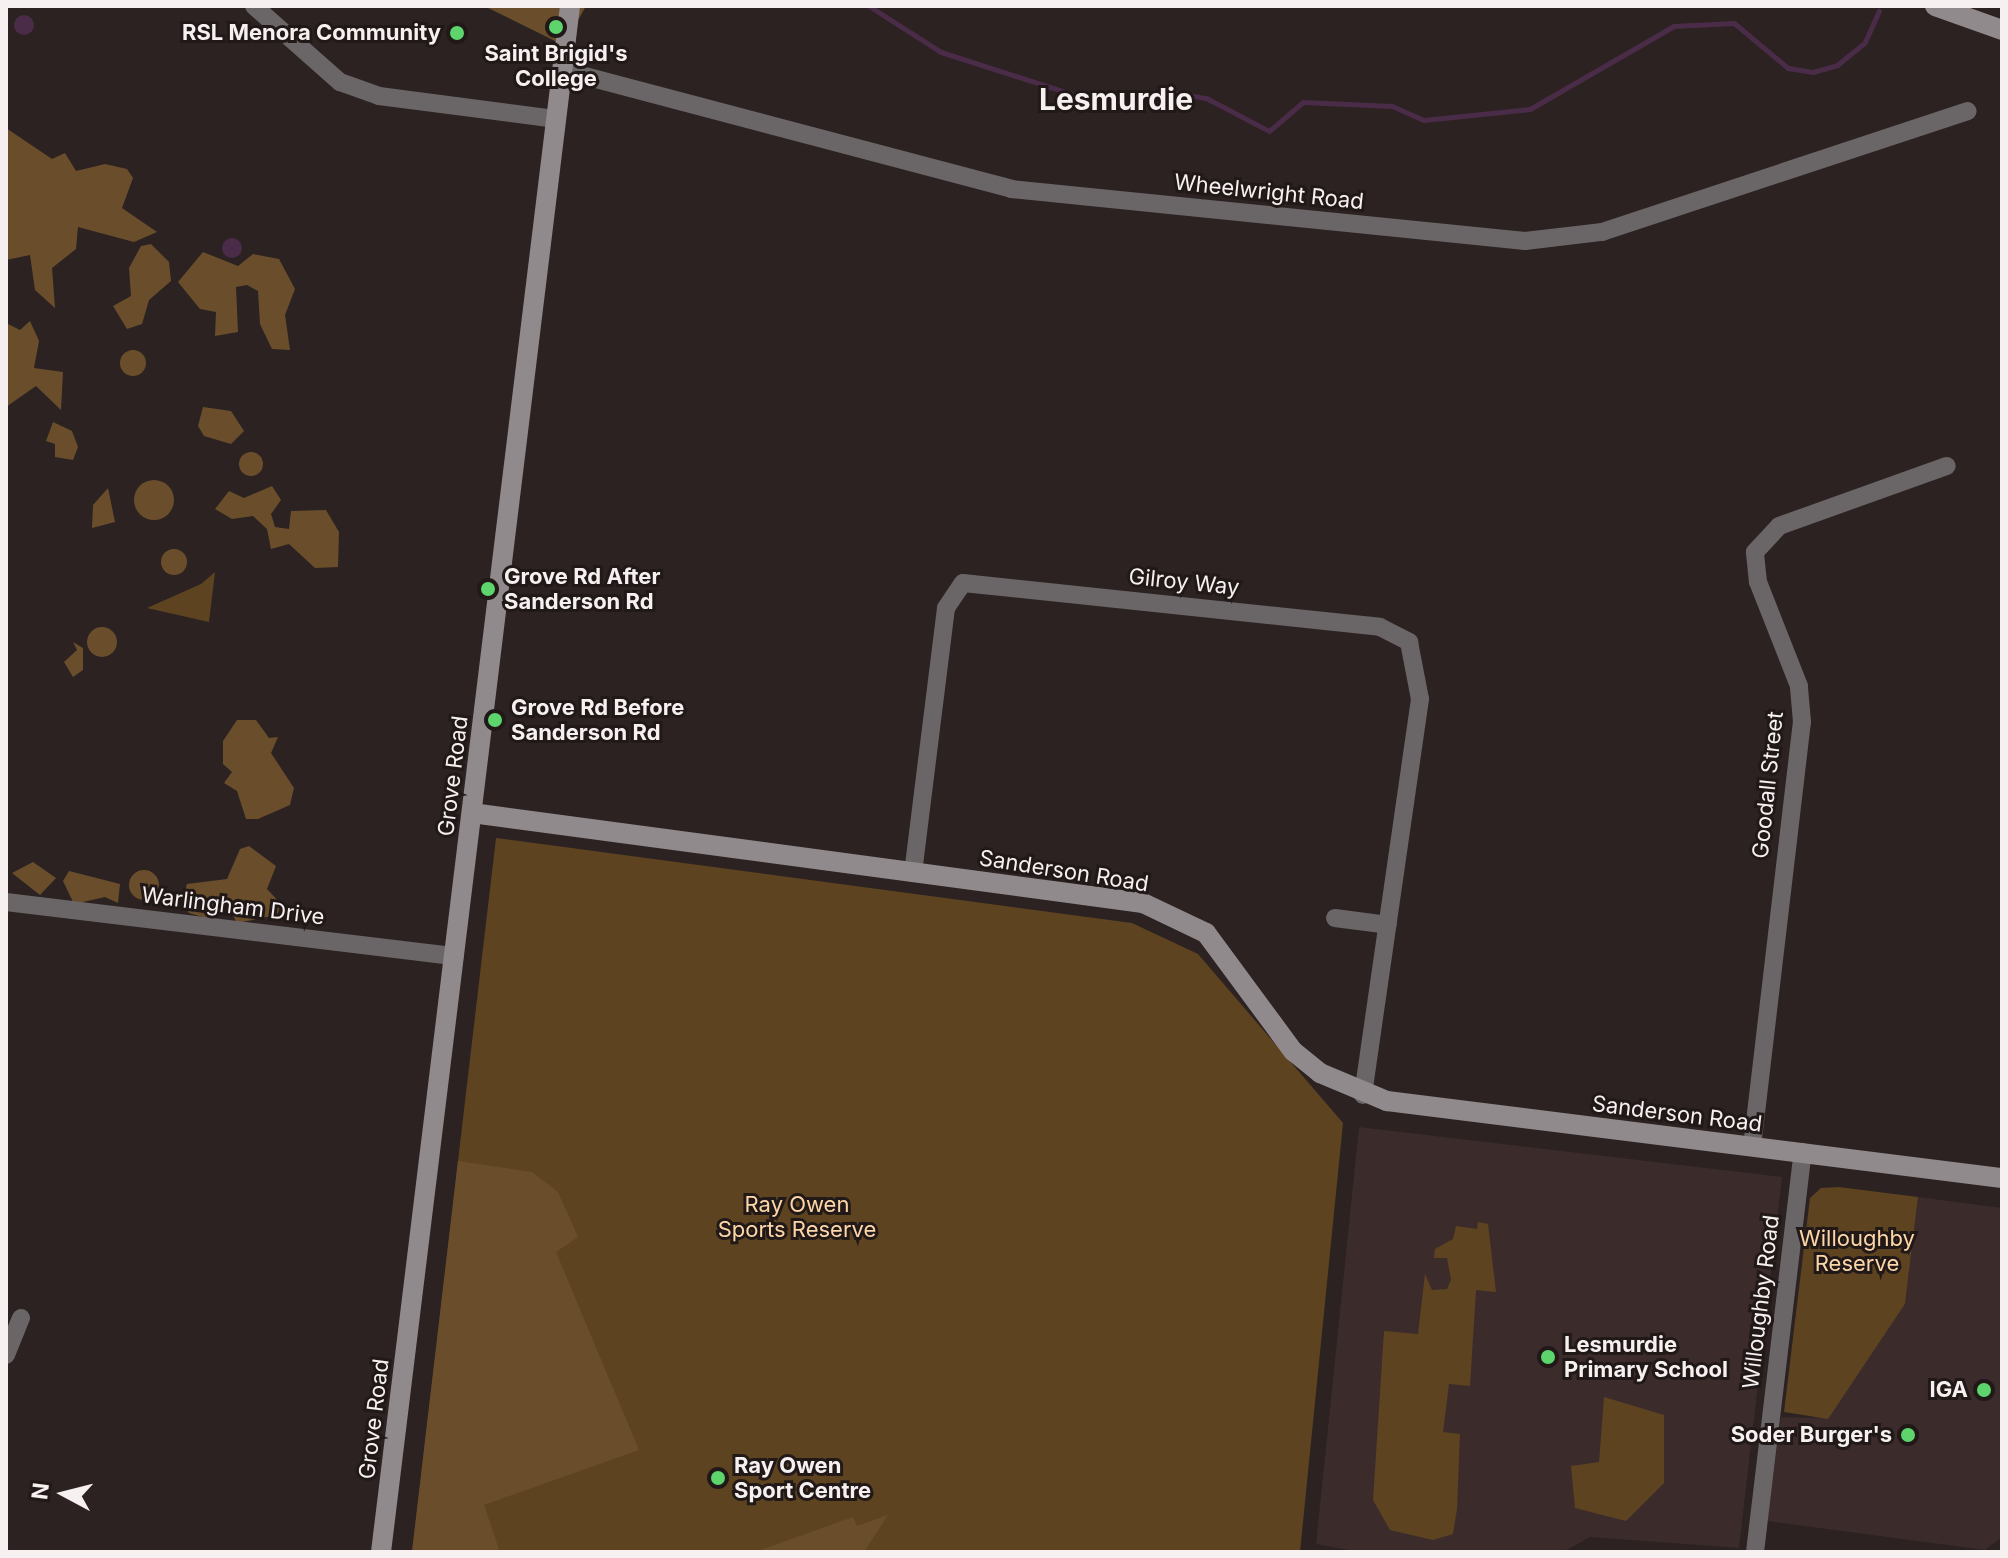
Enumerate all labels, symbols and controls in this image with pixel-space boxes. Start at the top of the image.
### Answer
marker: Saint Brigid's College [547,18,565,36]
place label: RSL Menora Community [182,20,441,46]
marker: RSL Menora Community [448,24,466,42]
place label: Saint Brigid's College [484,40,628,92]
district label: Lesmurdie [1039,81,1193,117]
street label: Wheelwright Road [1173,169,1365,215]
place label: Grove Rd After Sanderson Rd [504,563,660,614]
street label: Gilroy Way [1127,563,1241,601]
marker: Grove Rd After Sanderson Rd [479,580,497,598]
place label: Grove Rd Before Sanderson Rd [511,694,684,746]
street label: Goodall Street [1747,710,1789,860]
marker: Grove Rd Before Sanderson Rd [486,711,504,729]
street label: Grove Road [433,714,473,838]
street label: Sanderson Road [977,845,1151,897]
street label: Warlingham Drive [140,882,326,930]
street label: Sanderson Road [1590,1090,1764,1138]
park label: Ray Owen Sports Reserve [718,1191,876,1242]
street label: Willoughby Road [1737,1214,1785,1390]
park label: Willoughby Reserve [1799,1225,1915,1276]
place label: Lesmurdie Primary School [1564,1331,1728,1382]
marker: Lesmurdie Primary School [1539,1348,1557,1366]
street label: Grove Road [354,1357,394,1481]
place label: IGA [1930,1377,1968,1403]
marker: IGA [1975,1381,1993,1399]
place label: Soder Burger's [1731,1422,1892,1448]
marker: Soder Burger's [1899,1426,1917,1444]
place label: Ray Owen Sport Centre [734,1452,871,1504]
north arrow [24,1454,104,1534]
marker: Ray Owen Sport Centre [709,1469,727,1487]
text: N [26,1481,54,1501]

